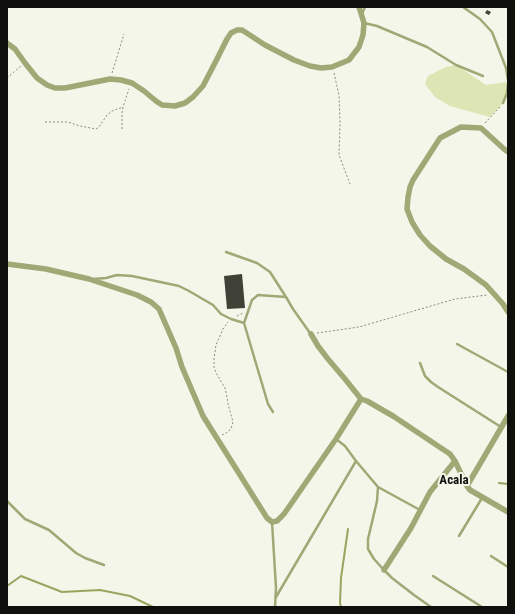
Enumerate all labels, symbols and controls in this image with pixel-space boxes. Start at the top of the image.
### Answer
district label: Acala [439,473,469,489]

